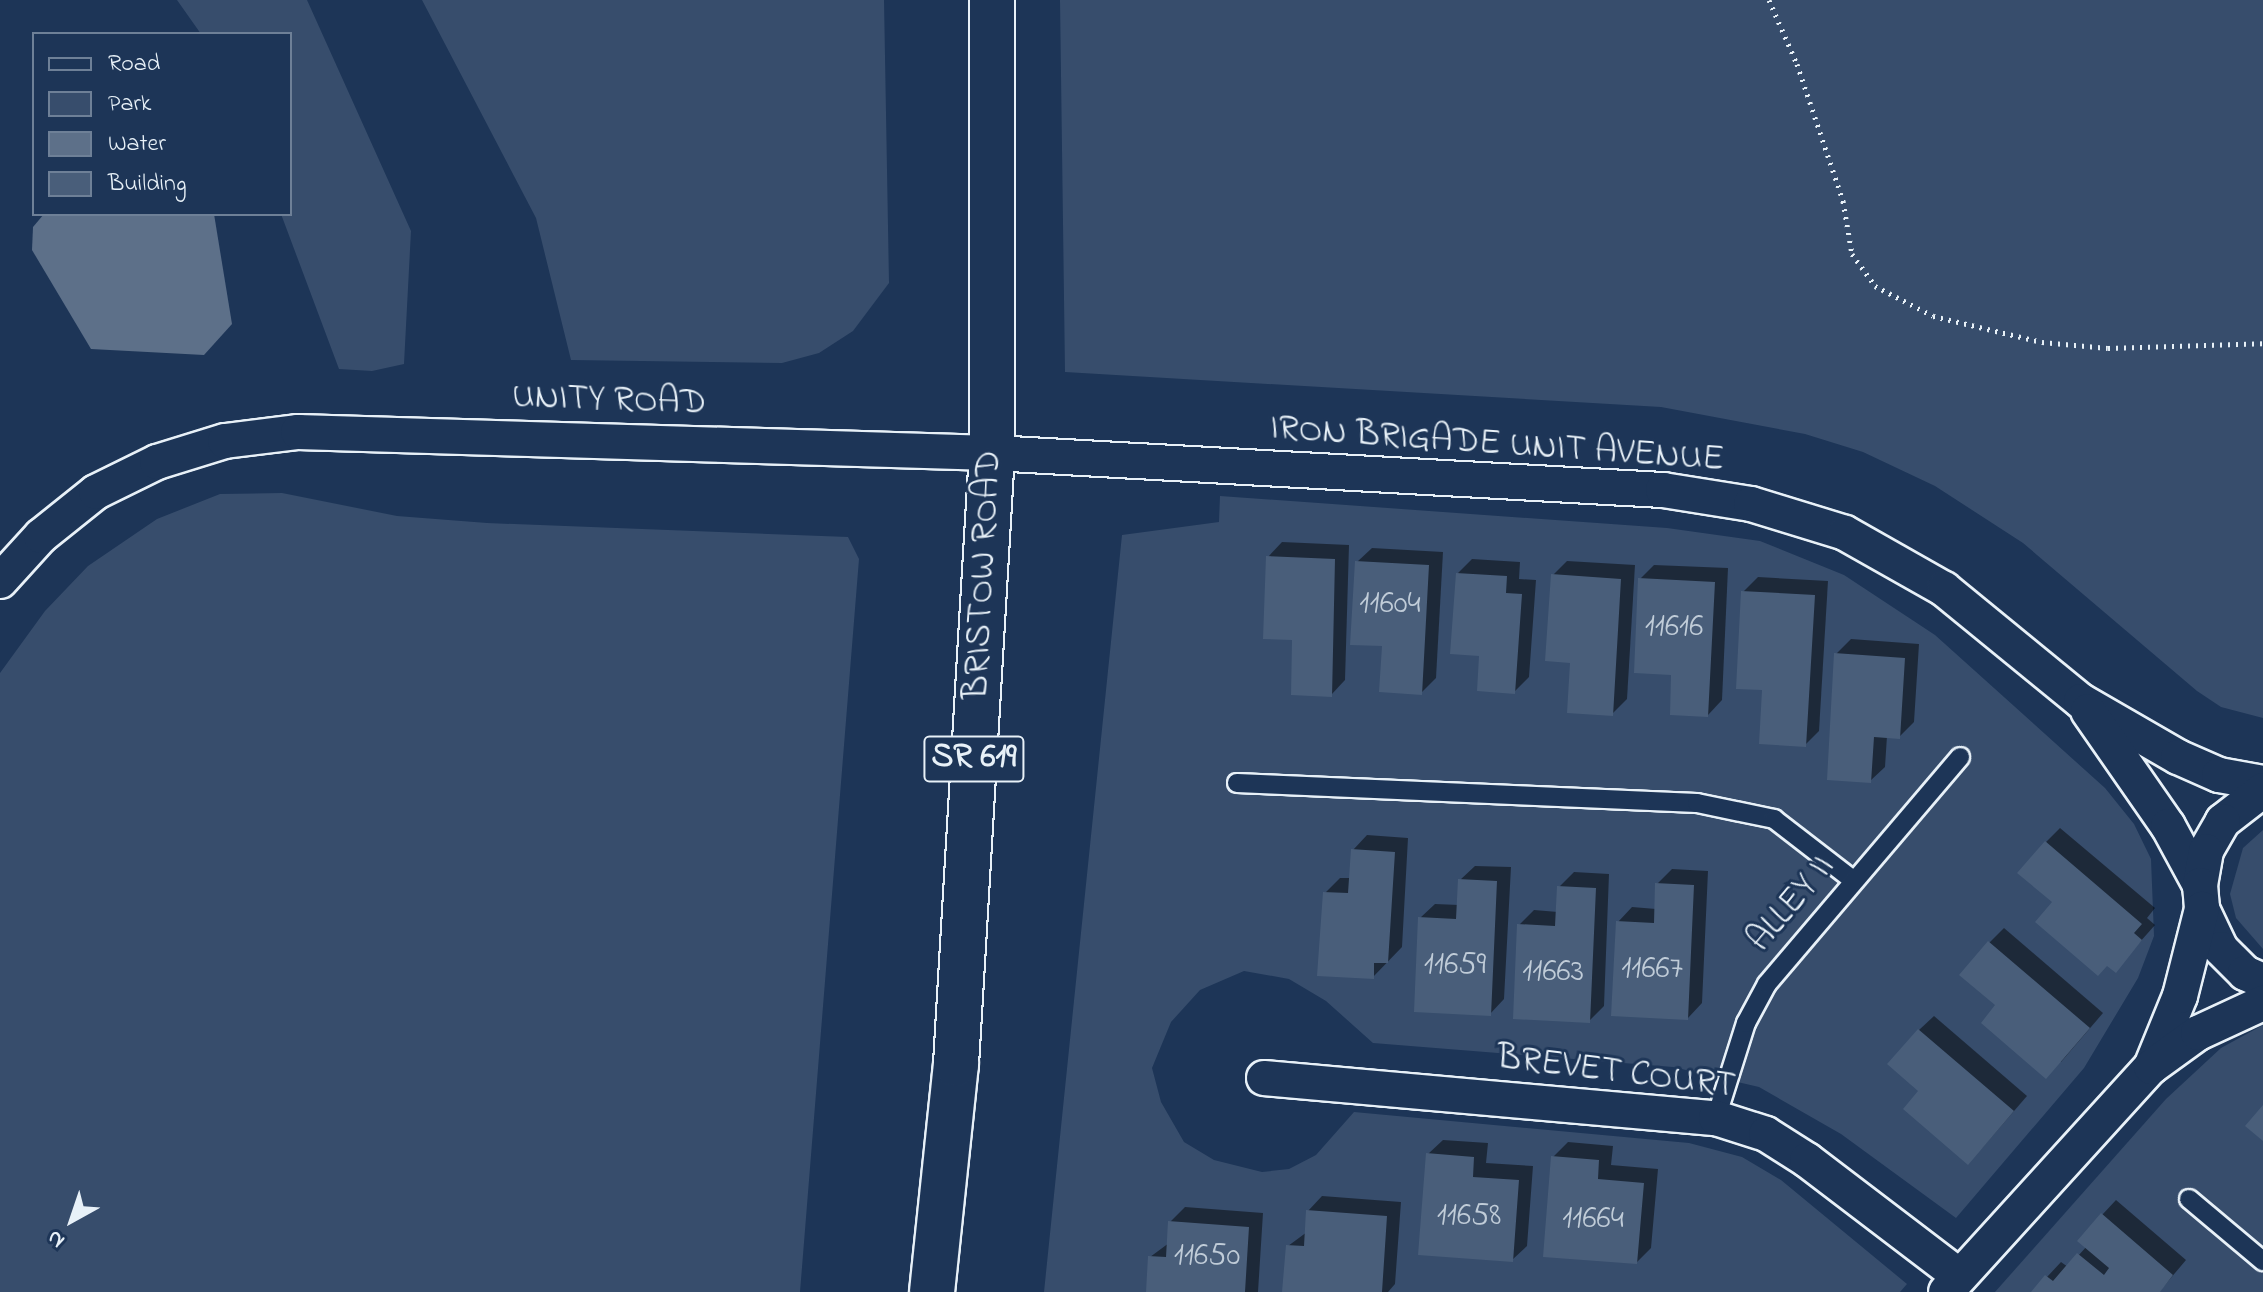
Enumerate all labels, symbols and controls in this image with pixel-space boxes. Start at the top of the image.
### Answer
legend [32,32,292,216]
text: Road [108,47,160,82]
text: Park [108,87,151,122]
text: Water [108,127,166,162]
text: Building [108,167,187,202]
street label: UNITY ROAD [511,376,707,426]
street label: IRON BRIGADE UNIT AVENUE [1268,408,1726,482]
street label: BRISTOW ROAD [956,449,1012,701]
house number: 11604 [1359,586,1421,624]
house number: 11616 [1645,609,1703,647]
road number: SR 619 [922,729,1026,789]
street label: ALLEY II [1739,847,1845,961]
house number: 11659 [1424,947,1486,985]
house number: 11667 [1621,951,1683,989]
house number: 11663 [1522,954,1584,992]
street label: BREVET COURT [1494,1037,1738,1109]
north arrow [32,1180,112,1260]
house number: 11658 [1437,1198,1501,1236]
house number: 11664 [1562,1201,1624,1239]
text: N [41,1221,73,1255]
house number: 11650 [1174,1238,1240,1276]

